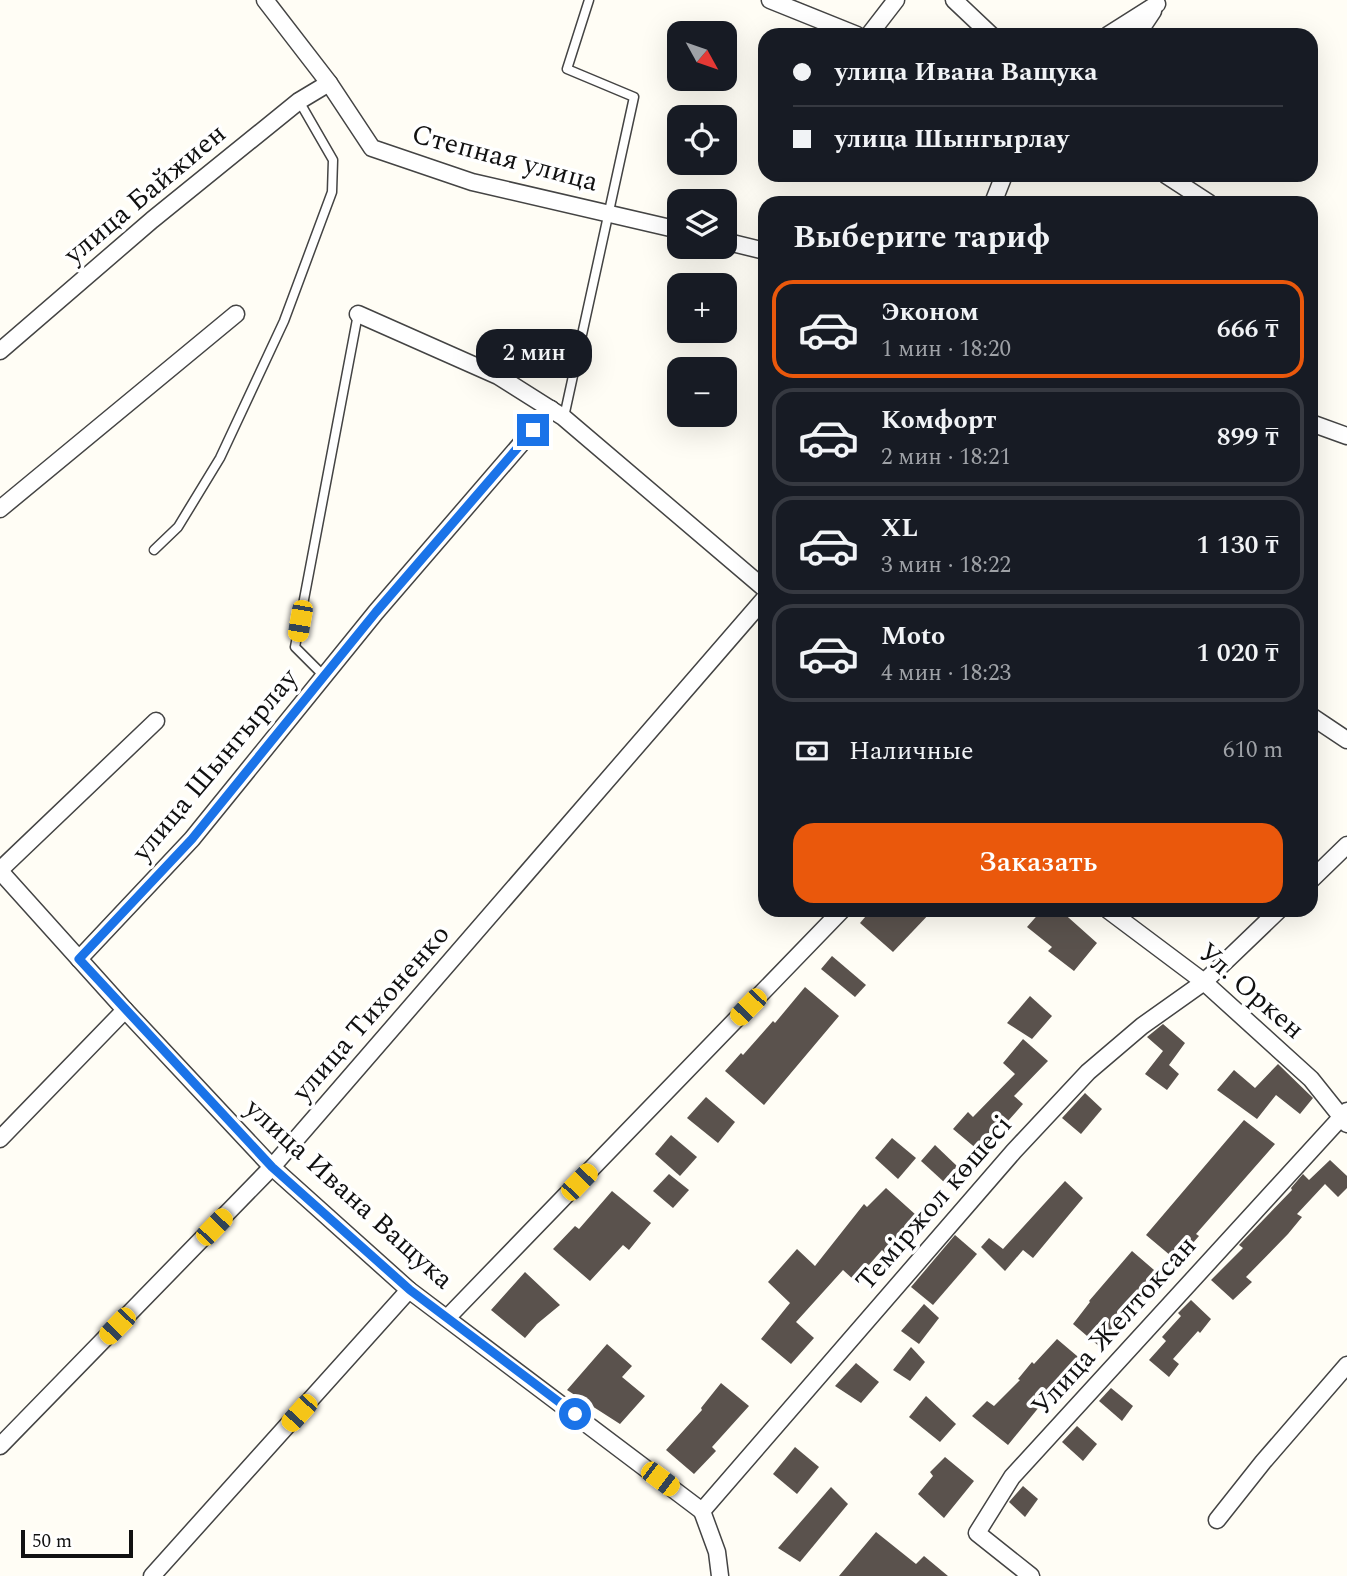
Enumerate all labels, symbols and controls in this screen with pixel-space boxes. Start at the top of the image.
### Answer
north arrow [667,21,737,91]
map controls [667,21,737,427]
text: улица Ивана Ващука [835,52,1098,92]
button: locate [667,105,737,175]
street label: Степная улица [407,112,603,204]
street label: улица Байжиен [54,113,236,276]
text: улица Шынгырлау [835,119,1069,159]
button: layers [667,189,737,259]
text: Выберите тариф [793,213,1050,262]
button: + [667,273,737,343]
text: Эконом [881,292,979,332]
icon: car [797,298,860,361]
text: 666 ₸ [1217,309,1279,349]
callout: 2 мин [475,328,591,378]
text: 1 мин · 18:20 [881,332,1011,367]
text: 2 мин [502,336,566,371]
button: − [667,357,737,427]
text: Комфорт [881,400,996,440]
icon: car [797,406,860,469]
route end [517,414,549,446]
text: 899 ₸ [1217,417,1279,457]
text: 2 мин · 18:21 [881,440,1011,475]
text: XL [881,508,918,548]
icon: car [797,514,860,577]
text: 1 130 ₸ [1196,525,1279,565]
text: 3 мин · 18:22 [881,548,1011,583]
car [287,598,314,644]
text: Moto [881,616,945,656]
icon: car [797,622,860,685]
text: 1 020 ₸ [1196,633,1279,673]
text: 4 мин · 18:23 [881,656,1011,691]
street label: улица Шынгырлау [121,658,310,872]
text: Наличные [849,731,974,771]
icon: cash [793,732,831,770]
text: 610 m [1223,733,1283,768]
button: Заказать [793,823,1283,903]
street label: улица Тихоненко [281,915,460,1112]
street label: Ул. Оркен [1188,932,1314,1050]
car [726,985,771,1029]
street label: улица Ивана Ващука [234,1087,463,1300]
street label: Теміржол көшесі [845,1105,1023,1301]
car [557,1160,602,1204]
car [192,1205,237,1249]
street label: Улица Желтоксан [1021,1226,1207,1426]
car [95,1304,140,1348]
car [278,1390,321,1436]
route start [559,1398,591,1430]
car [637,1458,684,1500]
scale bar [21,1527,133,1559]
text: 50 m [32,1527,72,1556]

